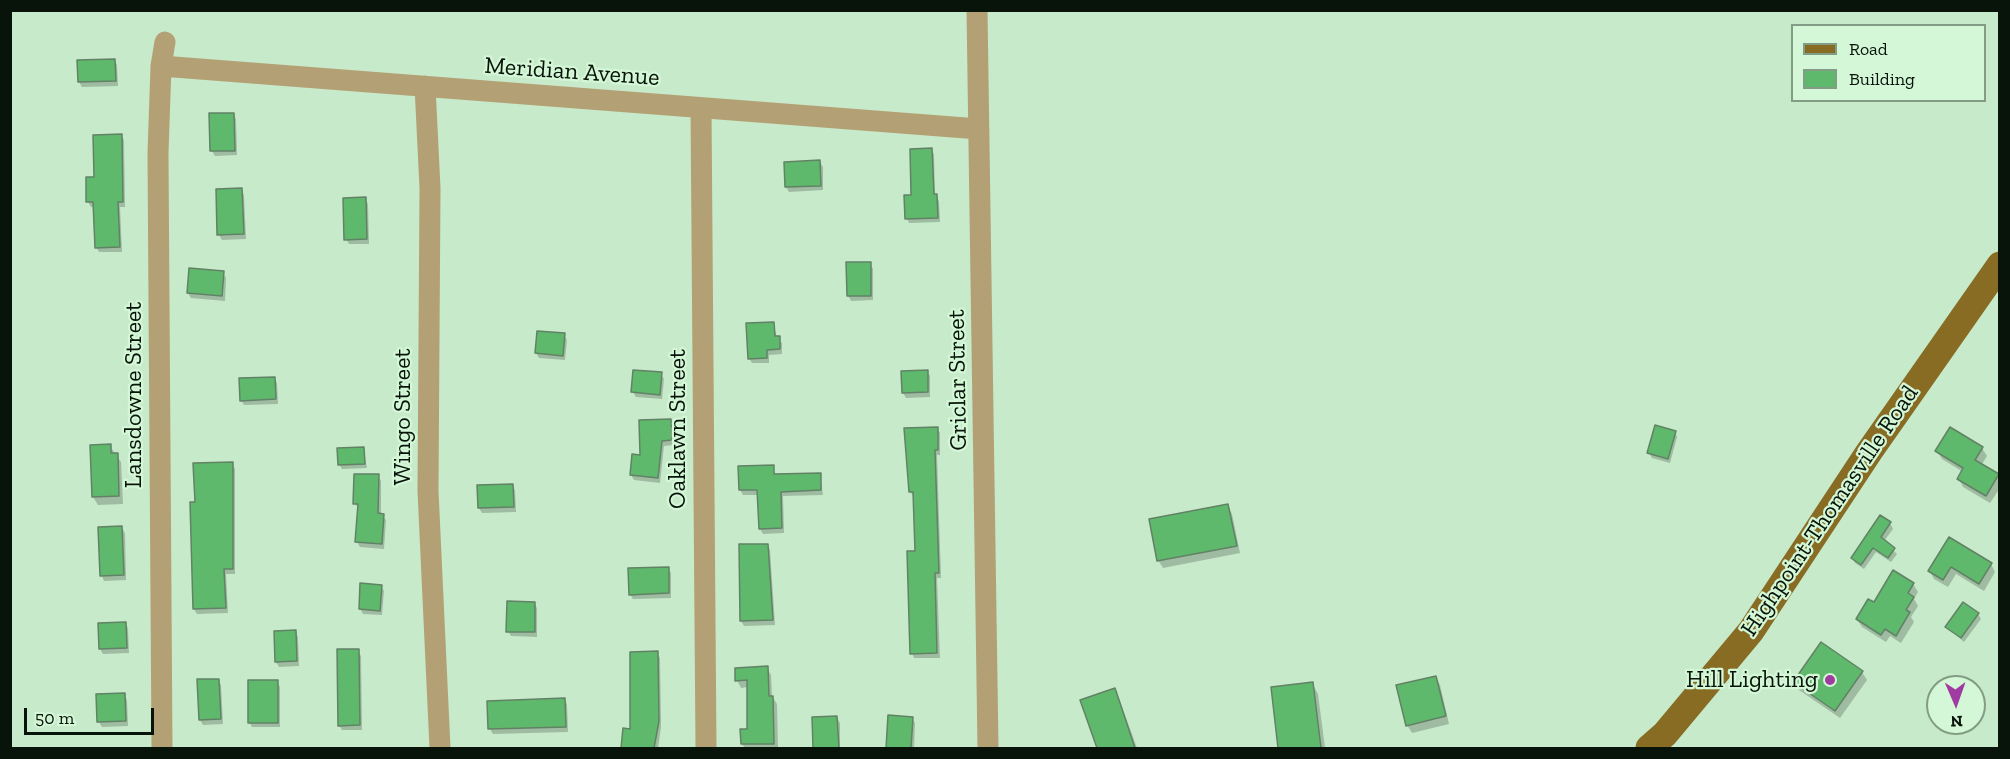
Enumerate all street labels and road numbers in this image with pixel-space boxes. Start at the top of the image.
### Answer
street label: Meridian Avenue [484,52,660,92]
street label: Lansdowne Street [120,302,148,488]
street label: Griclar Street [942,309,974,451]
street label: Wingo Street [389,349,417,485]
street label: Oaklawn Street [664,349,692,509]
street label: Highpoint-Thomasville Road [1735,380,1925,642]

